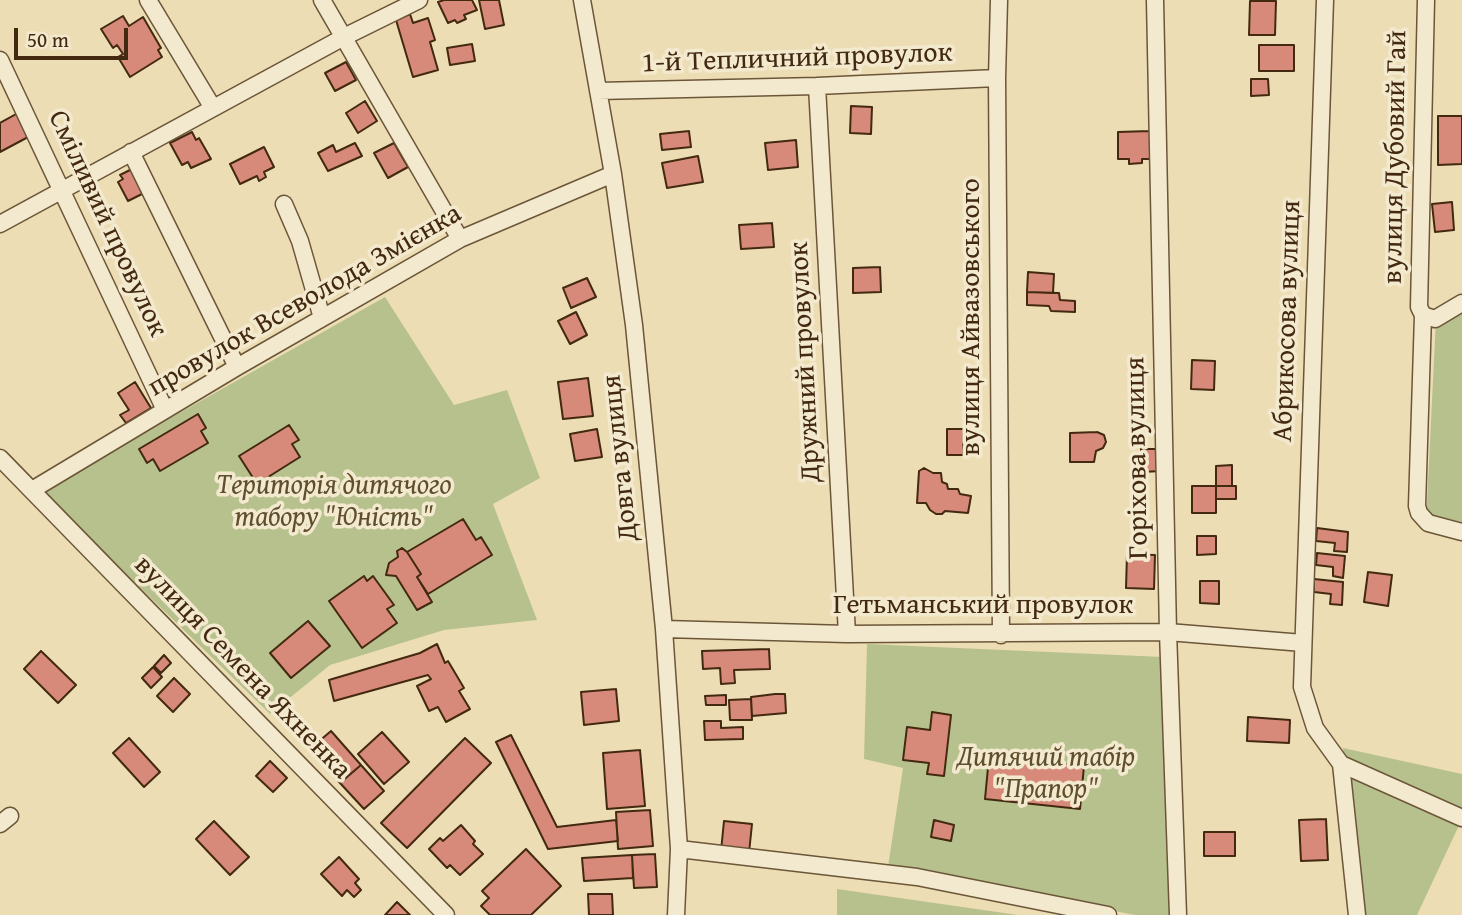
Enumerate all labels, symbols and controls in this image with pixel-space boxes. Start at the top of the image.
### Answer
scale bar [18,14,131,58]
text: 50 m [27,24,69,55]
street label: вулиця Дубовий Гай [1377,30,1415,284]
street label: 1-й Тепличний провулок [641,37,953,81]
street label: Сміливий провулок [40,106,174,342]
street label: вулиця Айвазовського [955,178,989,456]
street label: провулок Всеволода Змієнка [142,197,468,405]
street label: Абрикосова вулиця [1267,200,1309,442]
street label: Дружний провулок [783,241,829,483]
street label: Горіхова вулиця [1119,356,1157,560]
street label: Довга вулиця [596,373,646,543]
park label: Територія дитячого табору "Юність" [216,469,452,535]
street label: вулиця Семена Яхненка [126,549,358,787]
street label: Гетьманський провулок [833,589,1133,623]
park label: Дитячий табір "Прапор" [957,741,1135,807]

